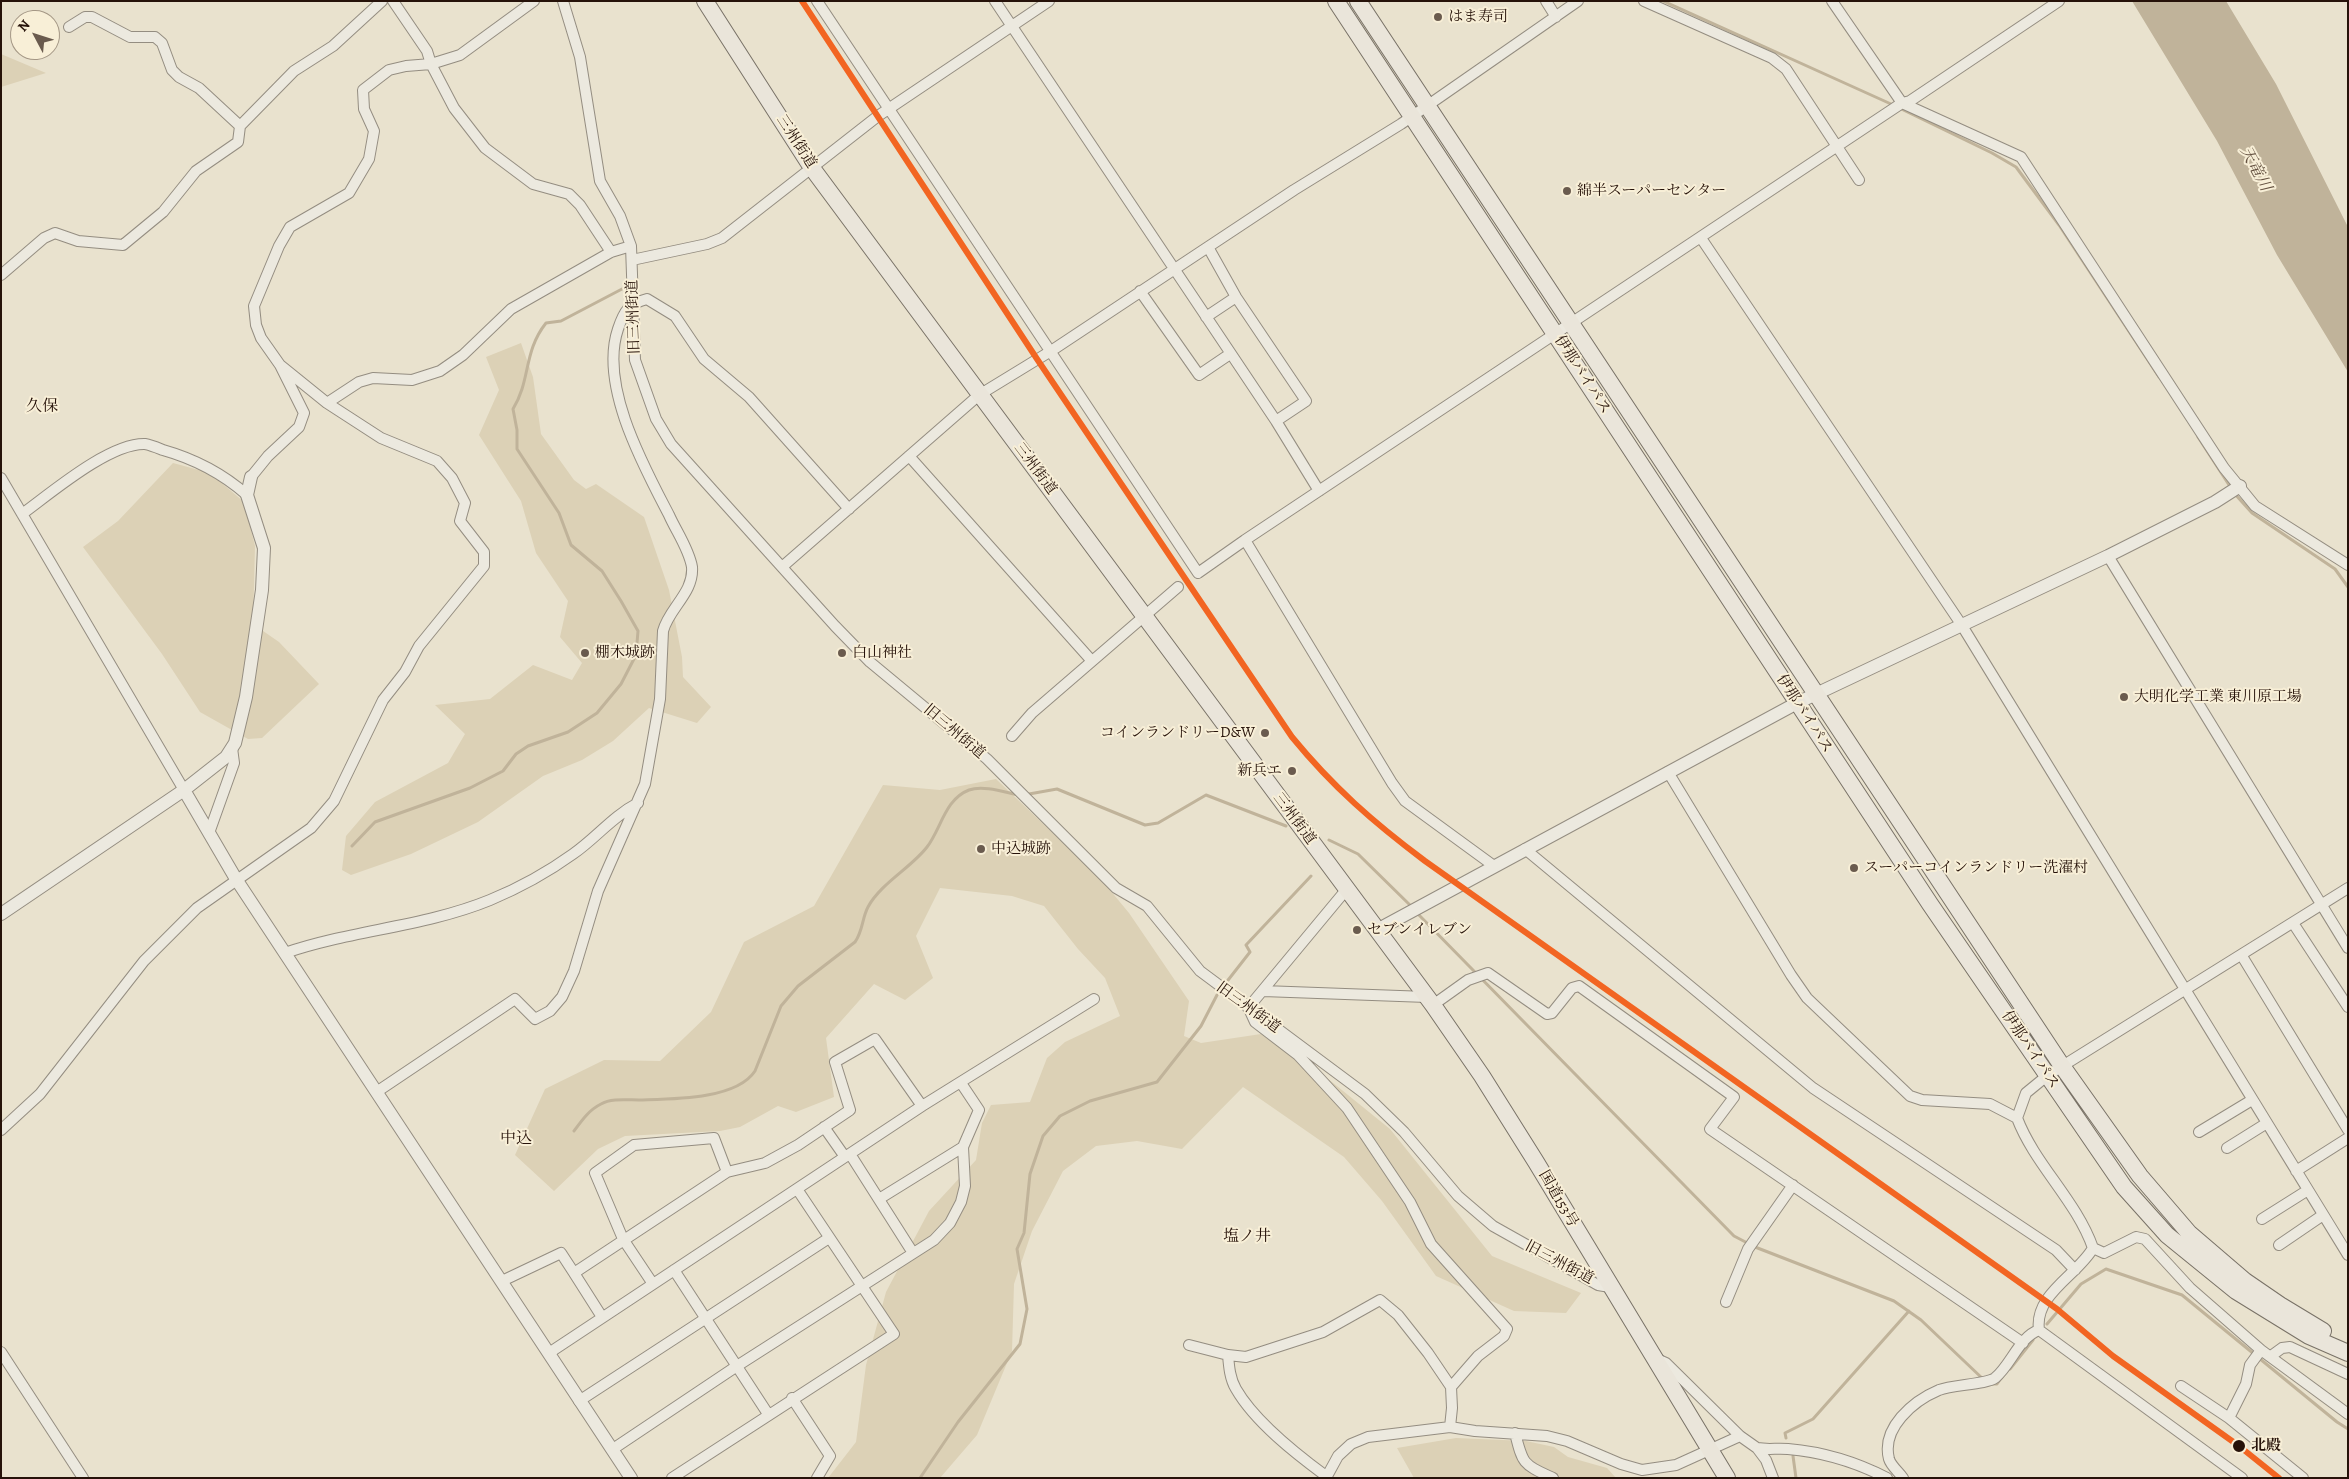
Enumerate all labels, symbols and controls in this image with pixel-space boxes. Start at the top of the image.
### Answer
place label: はま寿司 [1448,8,1508,26]
north arrow [10,10,60,60]
marker: はま寿司 [1432,11,1444,23]
text: N [13,16,34,36]
street label: 三州街道 [772,112,820,172]
water label: 天竜川 [2235,143,2275,195]
place label: 綿半スーパーセンター [1577,182,1726,200]
marker: 綿半スーパーセンター [1561,185,1573,197]
street label: 旧三州街道 [624,279,644,355]
street label: 伊那バイパス [1550,332,1614,418]
district label: 久保 [26,397,58,417]
street label: 三州街道 [1010,440,1060,498]
place label: 棚木城跡 [595,644,655,662]
place label: 白山神社 [852,644,912,662]
marker: 棚木城跡 [579,647,591,659]
marker: 白山神社 [836,647,848,659]
street label: 伊那バイパス [1772,671,1836,757]
place label: 大明化学工業 東川原工場 [2134,688,2302,706]
marker: 大明化学工業 東川原工場 [2118,691,2130,703]
street label: 旧三州街道 [919,701,989,763]
place label: コインランドリーD&W [1100,724,1255,742]
marker: コインランドリーD&W [1259,727,1271,739]
place label: 新兵エ [1237,762,1282,780]
marker: 新兵エ [1286,765,1298,777]
street label: 三州街道 [1269,790,1319,848]
place label: 中込城跡 [991,840,1051,858]
marker: 中込城跡 [975,843,987,855]
place label: スーパーコインランドリー洗濯村 [1864,859,2088,877]
marker: スーパーコインランドリー洗濯村 [1848,862,1860,874]
place label: セブンイレブン [1367,921,1472,939]
marker: セブンイレブン [1351,924,1363,936]
street label: 旧三州街道 [1212,979,1284,1037]
street label: 伊那バイパス [1997,1008,2063,1092]
district label: 中込 [500,1129,532,1149]
street label: 国道153号 [1535,1167,1581,1231]
district label: 塩ノ井 [1223,1227,1271,1247]
street label: 旧三州街道 [1522,1237,1596,1289]
place label: 北殿 [2251,1437,2281,1455]
marker: 北殿 [2231,1438,2247,1454]

